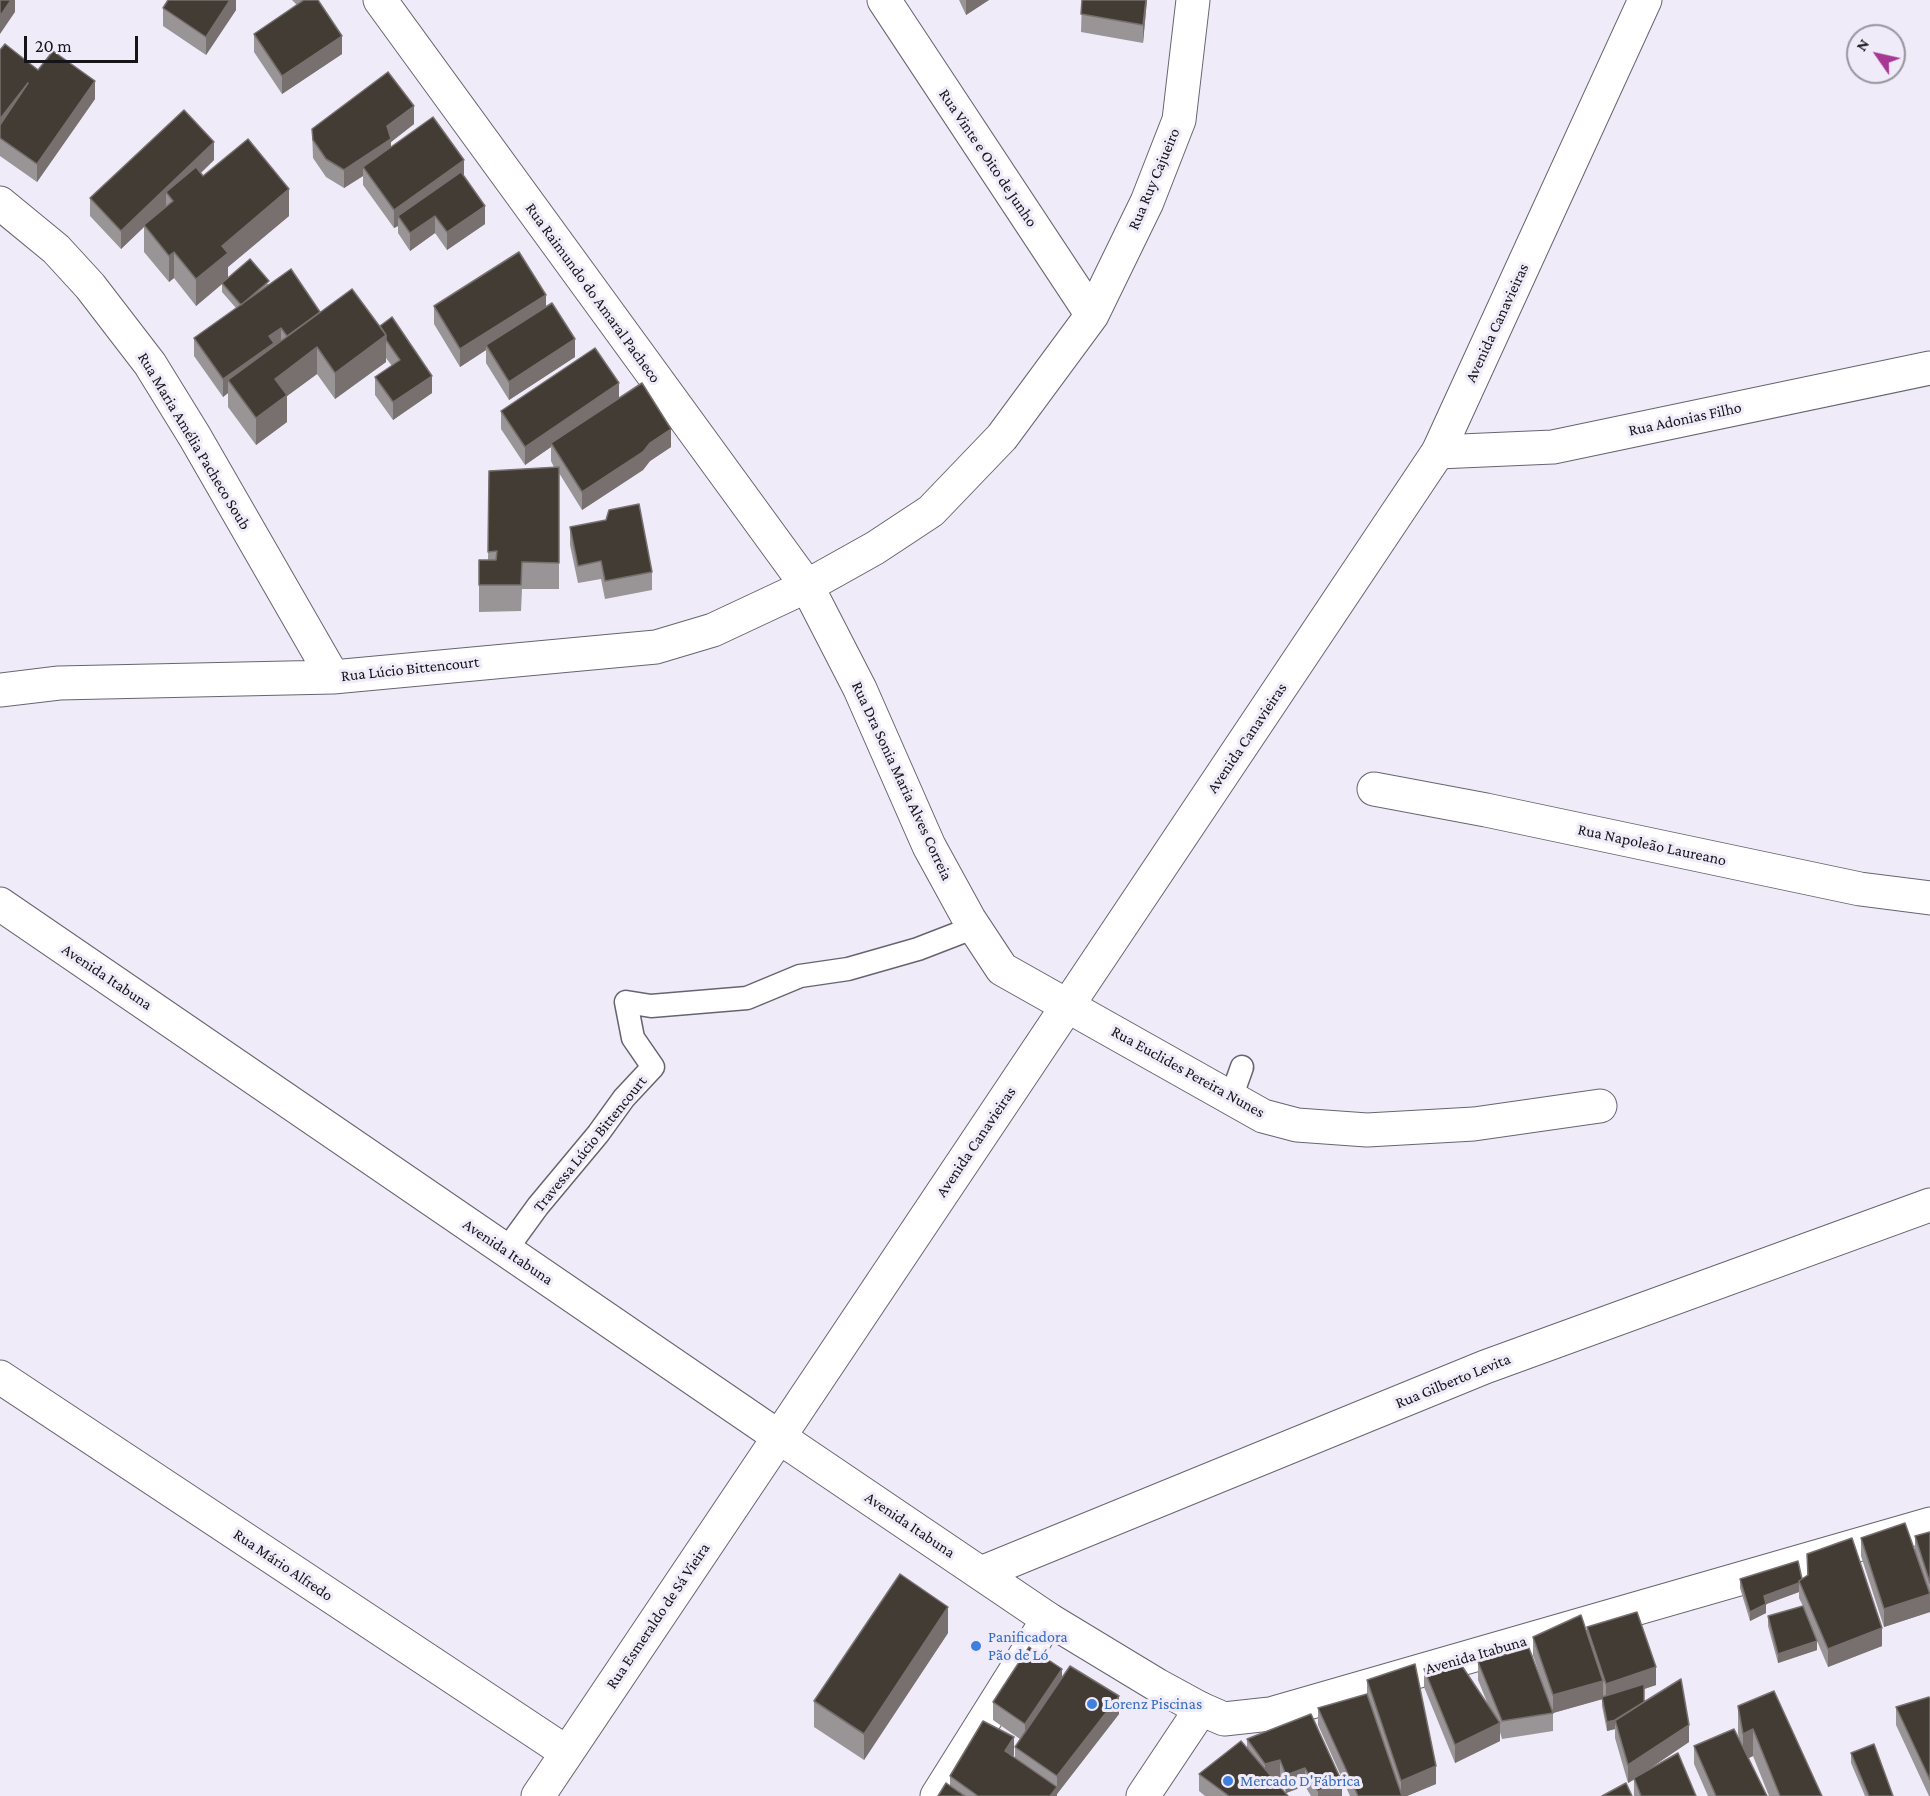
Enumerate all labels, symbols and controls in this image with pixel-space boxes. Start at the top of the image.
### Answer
scale bar [27,24,141,62]
north arrow [1846,24,1906,84]
text: N [1852,35,1872,54]
text: 20 m [35,36,72,56]
street label: Rua Vinte e Oito de Junho [935,85,1041,231]
street label: Rua Ruy Cajueiro [1124,125,1184,233]
street label: Rua Raimundo do Amaral Pacheco [521,199,665,387]
street label: Avenida Canavieiras [1461,260,1533,386]
street label: Rua Maria Amélia Pacheco Soub [133,349,255,533]
street label: Rua Adonias Filho [1627,398,1743,440]
street label: Rua Lúcio Bittencourt [340,652,480,686]
street label: Rua Dra Sonia Maria Alves Correia [847,678,957,884]
street label: Avenida Canavieiras [1203,679,1291,797]
street label: Rua Napoleão Laureano [1576,820,1728,870]
street label: Avenida Itabuna [58,940,156,1014]
street label: Rua Euclides Pereira Nunes [1108,1022,1268,1122]
street label: Travessa Lúcio Bittencourt [529,1072,651,1216]
street label: Avenida Canavieiras [932,1083,1020,1201]
street label: Avenida Itabuna [459,1215,557,1289]
street label: Rua Gilberto Levita [1393,1349,1513,1413]
street label: Avenida Itabuna [861,1488,959,1562]
street label: Rua Mário Alfredo [230,1525,336,1605]
street label: Rua Esmeraldo de Sá Vieira [602,1539,714,1693]
place label: Panificadora Pão de Ló [988,1627,1068,1665]
street label: Avenida Itabuna [1423,1631,1529,1679]
marker: Panificadora Pão de Ló [969,1639,983,1653]
place label: Lorenz Piscinas [1104,1694,1202,1714]
marker: Lorenz Piscinas [1085,1697,1099,1711]
place label: Mercado D'Fábrica [1240,1771,1360,1791]
marker: Mercado D'Fábrica [1221,1774,1235,1788]

